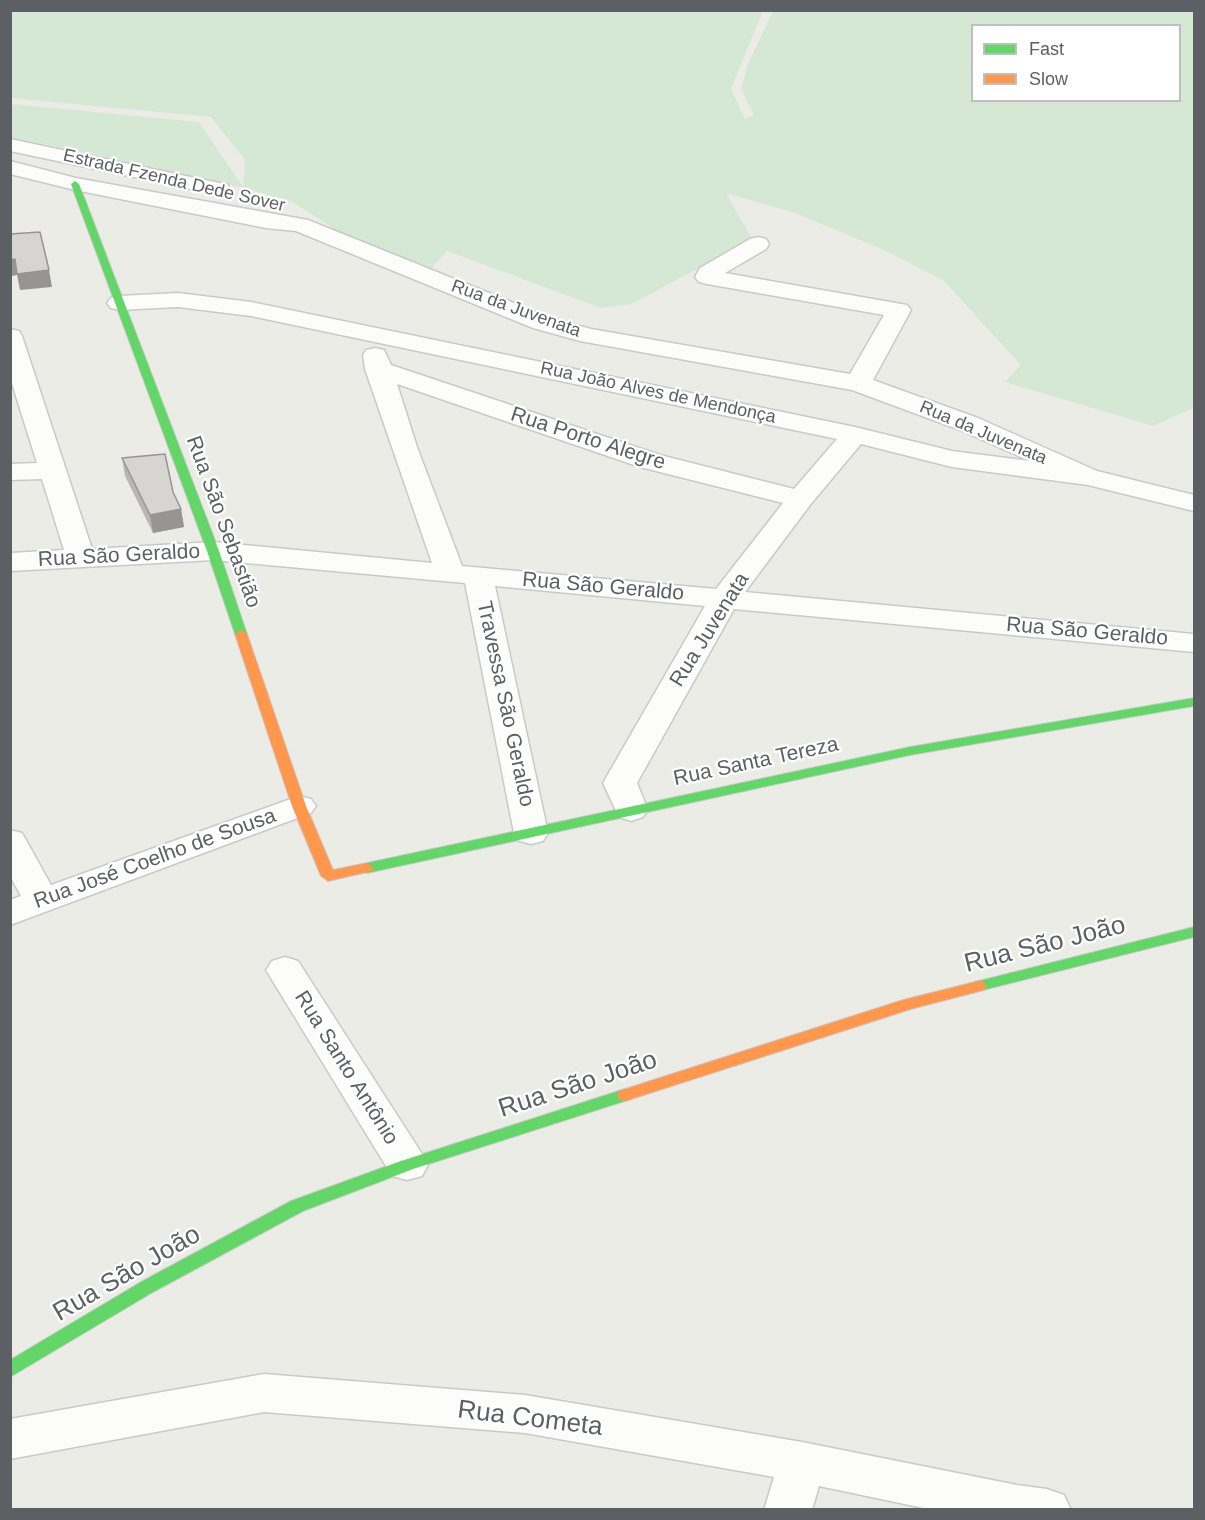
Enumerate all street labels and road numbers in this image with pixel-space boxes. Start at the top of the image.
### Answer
street label: Estrada Fzenda Dede Sover [61,145,287,217]
street label: Rua da Juvenata [448,276,584,342]
street label: Rua João Alves de Mendonça [538,357,778,429]
street label: Rua da Juvenata [916,396,1050,470]
street label: Rua Porto Alegre [508,402,668,476]
street label: Rua São Sebastião [180,433,266,611]
street label: Rua São Geraldo [37,539,201,573]
street label: Rua São Geraldo [521,567,685,607]
street label: Rua Juvenata [665,568,755,692]
street label: Travessa São Geraldo [471,599,539,809]
street label: Rua São Geraldo [1005,612,1169,652]
street label: Rua Santa Tereza [671,732,841,792]
street label: Rua José Coelho de Sousa [31,803,279,915]
street label: Rua São João [961,910,1129,980]
street label: Rua Santo Antônio [289,987,403,1149]
street label: Rua São João [495,1045,661,1125]
street label: Rua São João [48,1219,206,1329]
street label: Rua Cometa [456,1395,604,1443]

